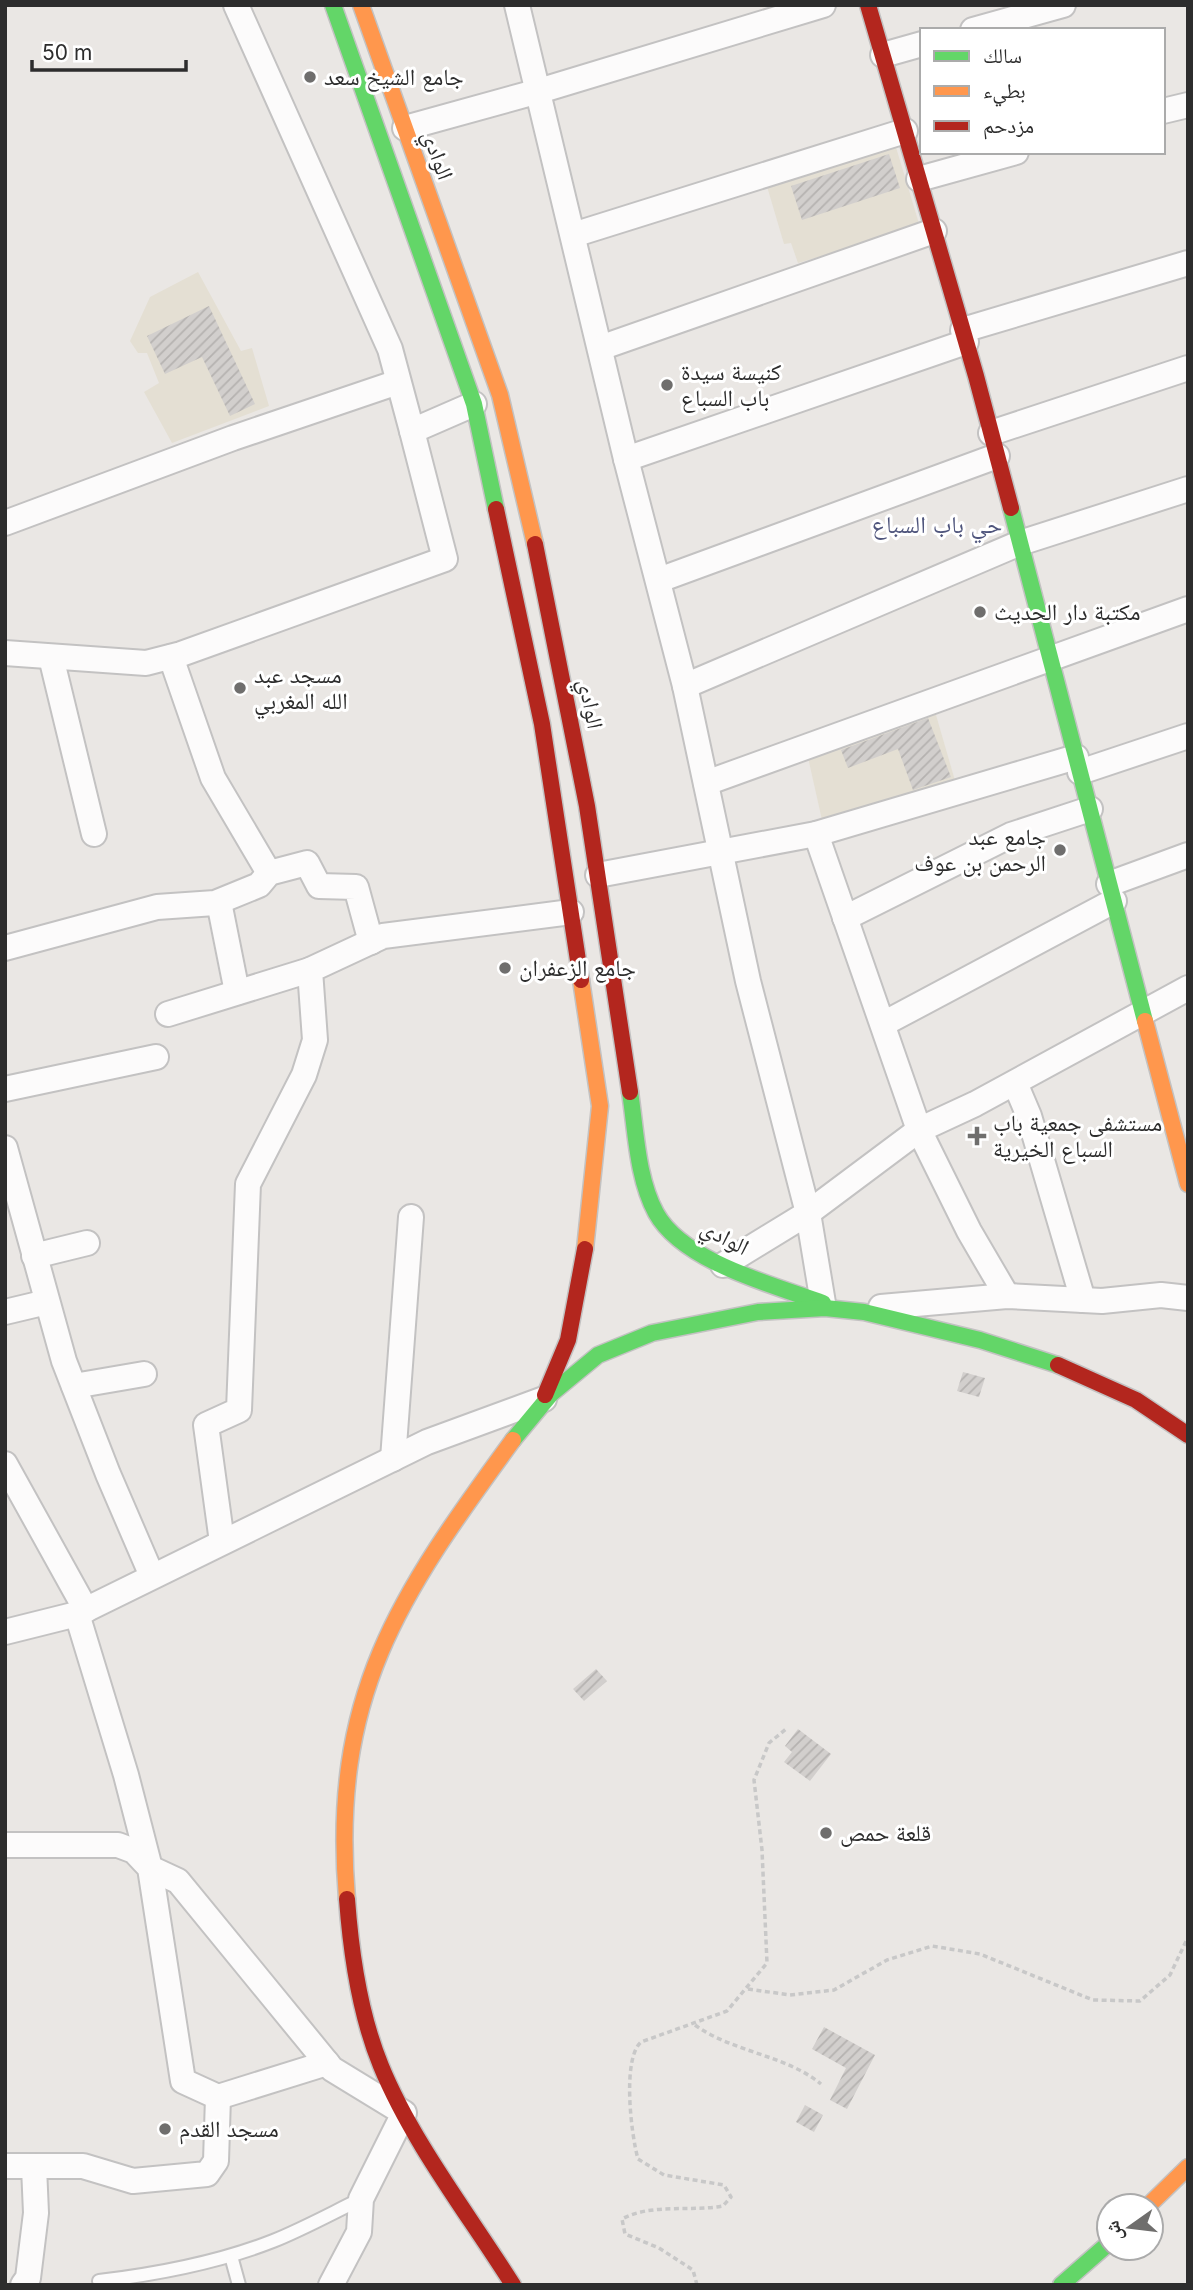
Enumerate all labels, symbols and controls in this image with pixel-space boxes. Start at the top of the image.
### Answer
scale bar [32,28,186,72]
legend [920,28,1165,154]
text: 50 m [42,40,92,65]
text: سالك [983,43,1022,68]
place label: جامع الشيخ سعد [324,63,464,92]
marker: جامع الشيخ سعد [302,69,318,85]
text: بطيء [983,78,1026,107]
text: مزدحم [983,113,1034,140]
street label: الوادي [412,127,460,185]
place label: كنيسة سيدة باب السباع [681,358,782,413]
marker: كنيسة سيدة باب السباع [659,377,675,393]
district label: حي باب السباع [872,510,1002,544]
place label: مكتبة دار الحديث [994,598,1141,626]
marker: مكتبة دار الحديث [972,604,988,620]
place label: مسجد عبد الله المغربي [254,661,348,720]
street label: الوادي [568,677,610,732]
marker: مسجد عبد الله المغربي [232,680,248,696]
place label: جامع عبد الرحمن بن عوف [914,823,1046,877]
marker: جامع عبد الرحمن بن عوف [1052,842,1068,858]
place label: جامع الزعفران [519,954,636,983]
marker: جامع الزعفران [497,960,513,976]
place label: مستشفى جمعية باب السباع الخيرية [993,1109,1162,1164]
marker: مستشفى جمعية باب السباع الخيرية [967,1126,987,1146]
street label: الوادي [694,1213,754,1265]
place label: قلعة حمص [840,1819,931,1847]
marker: قلعة حمص [818,1825,834,1841]
place label: مسجد القدم [179,2115,279,2145]
marker: مسجد القدم [157,2121,173,2137]
north arrow [1095,2192,1165,2262]
text: ش [1100,2218,1128,2244]

